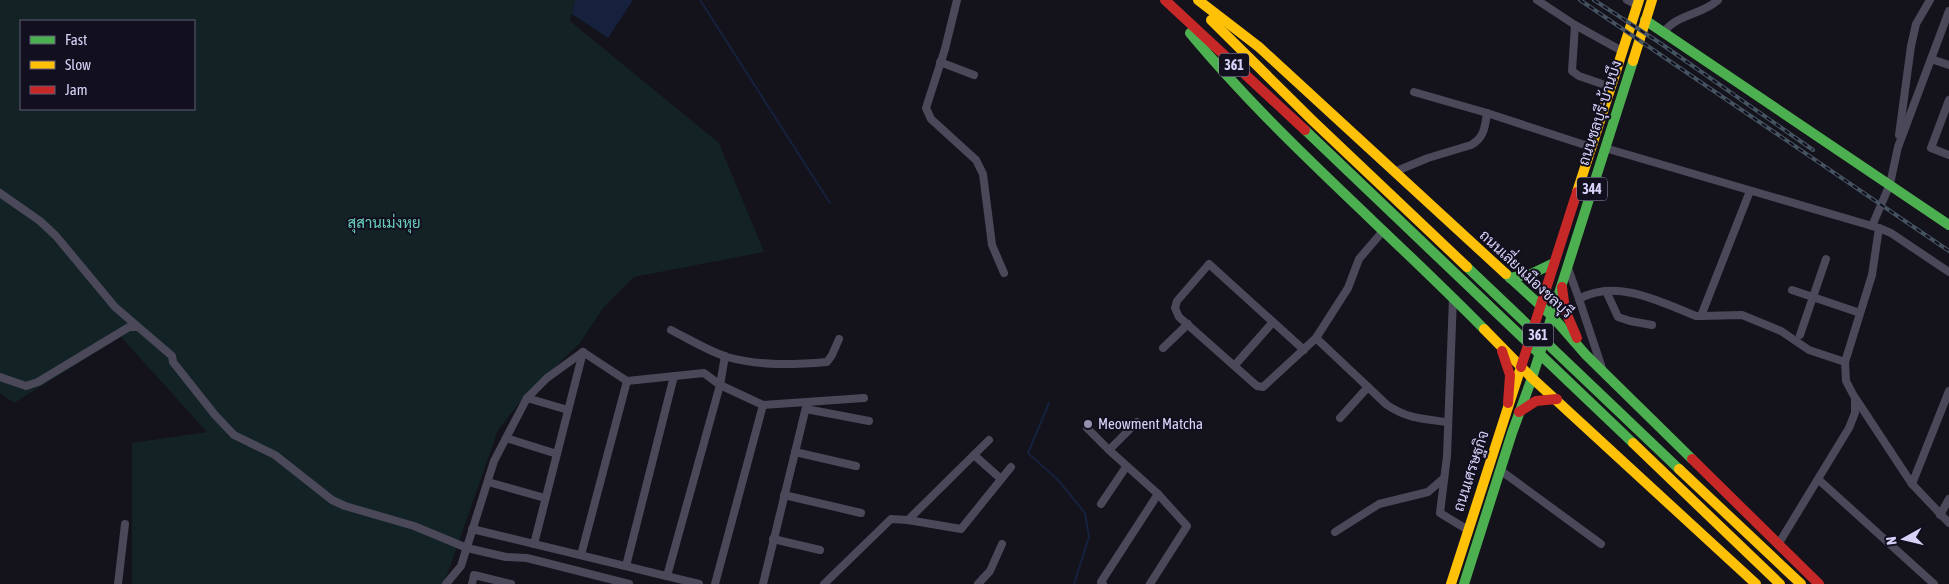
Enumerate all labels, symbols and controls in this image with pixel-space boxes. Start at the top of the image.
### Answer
legend [20,20,195,110]
text: Fast [65,31,87,48]
road number: 361 [1219,54,1249,76]
text: Slow [65,56,91,73]
street label: ถนนชลบุรี-บ้านบึง [1574,58,1627,168]
text: Jam [65,81,88,98]
road number: 344 [1577,178,1607,200]
park label: สุสานเม่งหุย [347,213,421,234]
street label: ถนนเลี่ยงเมืองชลบุรี [1474,222,1580,323]
road number: 361 [1523,324,1553,346]
place label: Meowment Matcha [1098,415,1203,432]
marker: Meowment Matcha [1082,418,1094,430]
street label: ถนนเศรษฐกิจ [1449,428,1493,514]
north arrow [1879,514,1929,564]
text: N [1883,536,1900,546]

